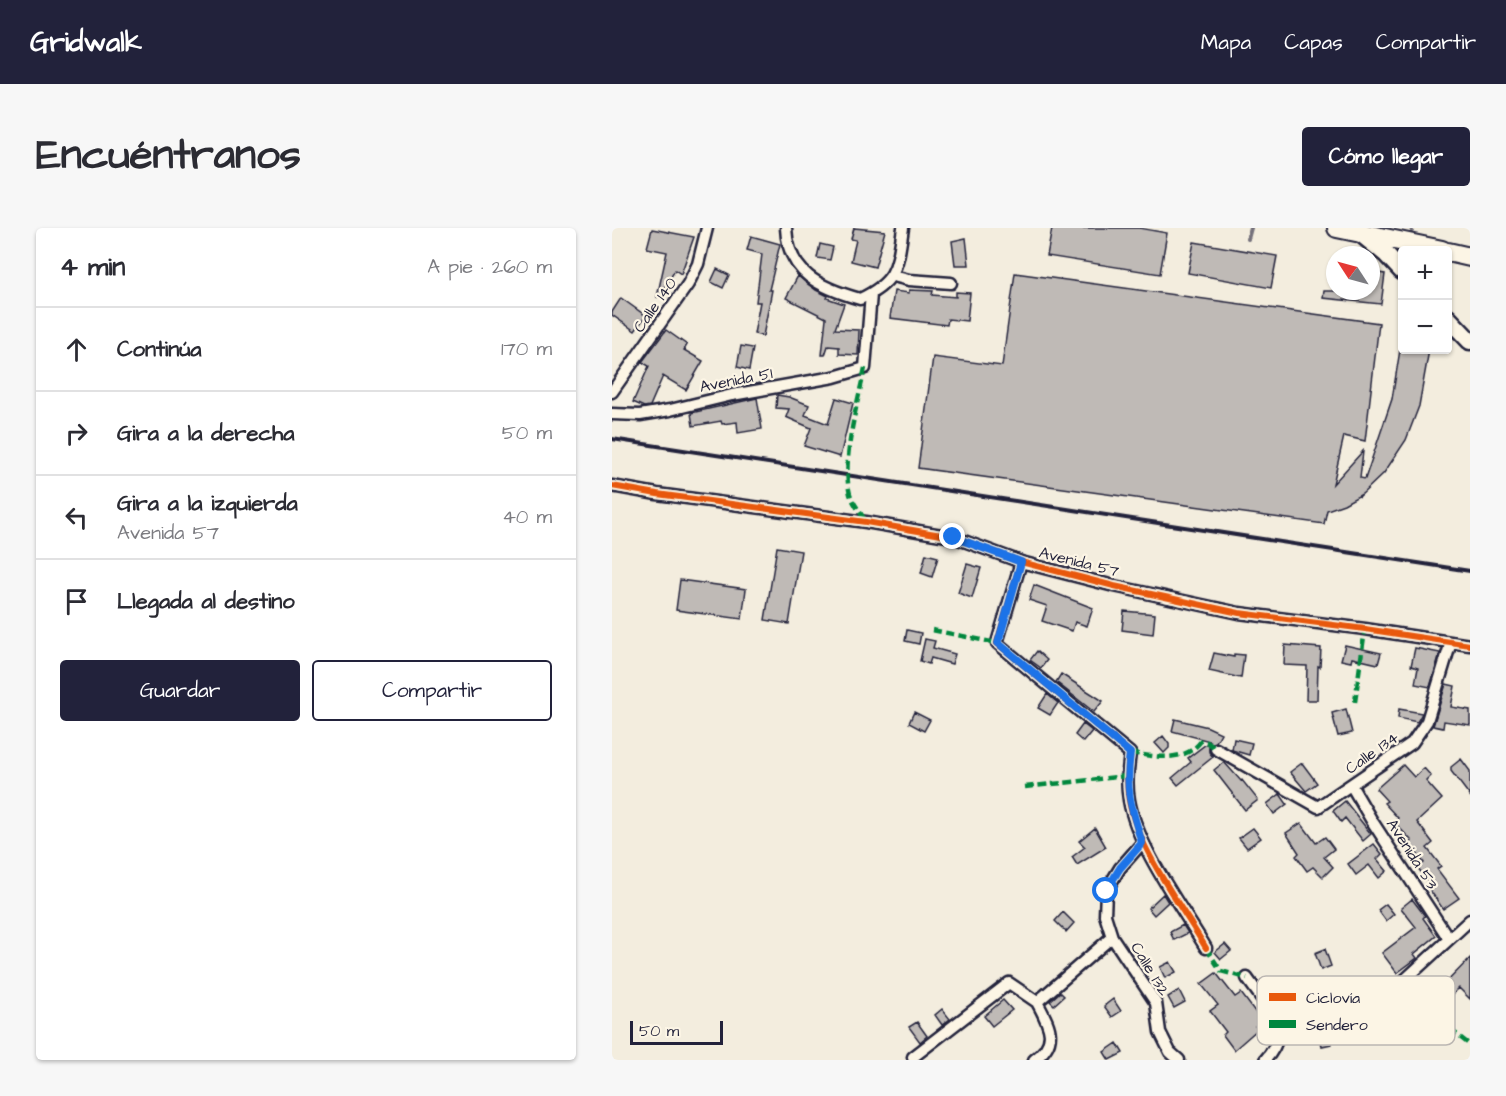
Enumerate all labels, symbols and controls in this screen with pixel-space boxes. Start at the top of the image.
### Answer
text: Gridwalk [30,23,142,62]
text: Mapa [1201,28,1251,57]
text: Capas [1284,28,1343,57]
text: Compartir [1376,28,1476,57]
text: Encuéntranos [36,127,301,185]
button: Cómo llegar [1302,127,1470,186]
north arrow [1326,246,1380,300]
map controls [1398,246,1452,354]
button: + [1398,246,1452,300]
text: 4 min [60,249,125,285]
text: A pie · 260 m [427,253,552,281]
street label: Calle 140 [628,273,682,337]
button: − [1398,300,1452,354]
icon: ahead [60,333,93,366]
text: Continúa [117,334,202,365]
text: 170 m [501,335,552,363]
street label: Avenida 51 [698,362,774,398]
icon: right [60,417,93,450]
text: Gira a la derecha [117,418,294,449]
text: 50 m [502,419,552,447]
text: Gira a la izquierda [117,488,298,519]
icon: left [60,501,93,534]
text: 40 m [502,503,552,531]
text: Avenida 57 [117,519,219,547]
route end [939,523,965,549]
street label: Avenida 57 [1037,541,1121,583]
icon: arrive [60,585,93,618]
text: Llegada al destino [117,586,295,617]
button: Guardar [60,660,300,721]
button: Compartir [312,660,552,721]
street label: Calle 134 [1341,727,1403,779]
street label: Avenida 53 [1381,815,1443,893]
route start [1092,877,1118,903]
street label: Calle 132 [1125,938,1175,1000]
legend [1257,976,1455,1045]
text: Ciclovía [1306,987,1360,1009]
text: Sendero [1306,1014,1368,1036]
scale bar [630,1018,723,1046]
text: 50 m [639,1020,679,1042]

